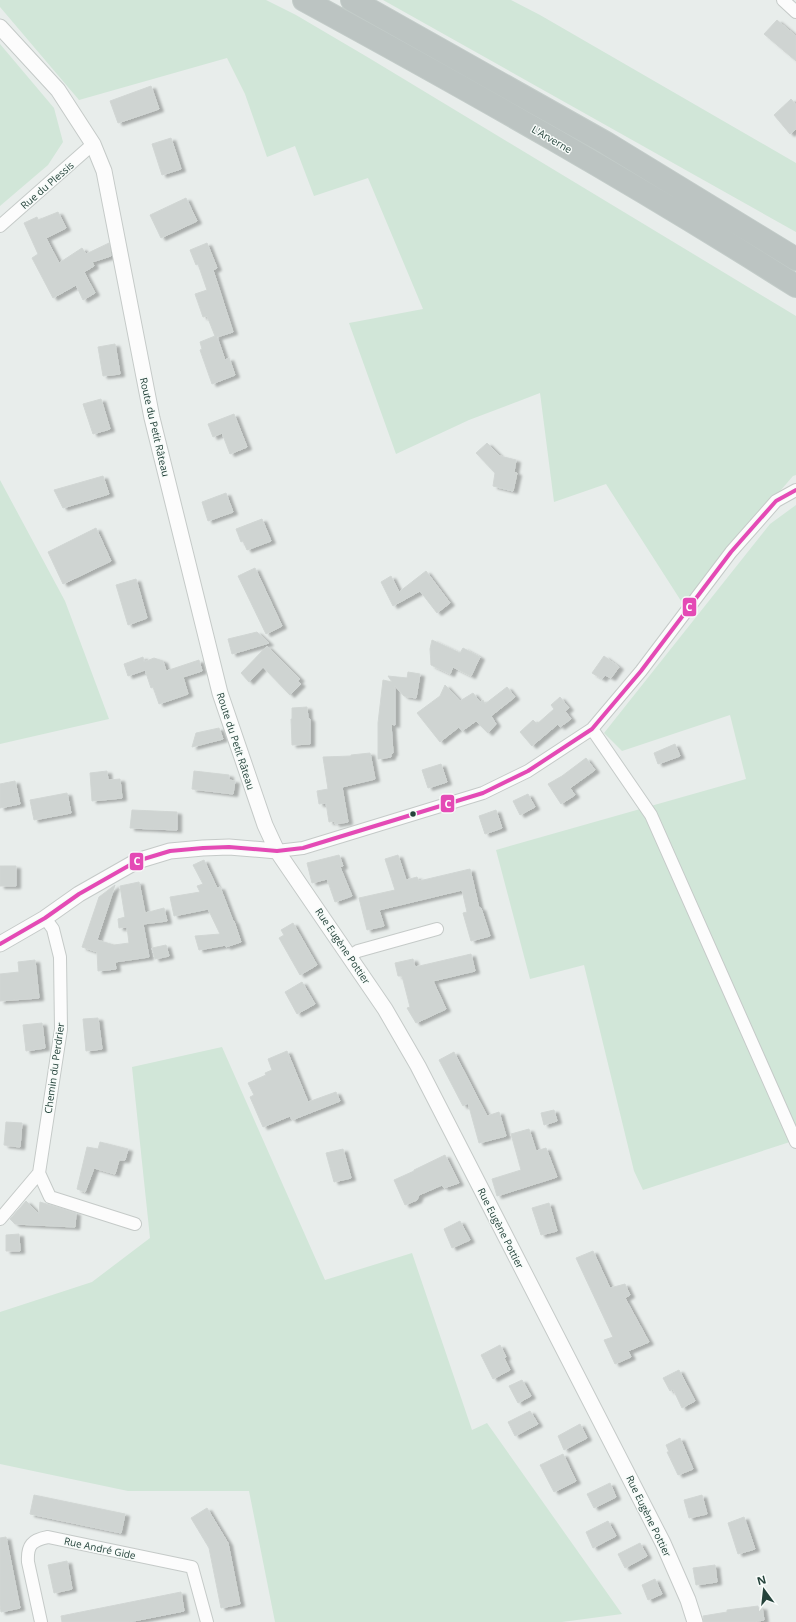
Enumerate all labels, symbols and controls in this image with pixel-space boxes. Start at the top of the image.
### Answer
street label: L'Arverne [529,122,575,156]
street label: Rue du Plessis [17,158,77,212]
street label: Route du Petit Râteau [137,376,173,478]
line badge: C [682,597,697,617]
text: C [685,599,693,614]
street label: Route du Petit Râteau [214,691,258,791]
line badge: C [440,794,455,813]
text: C [444,796,452,811]
unlabelled marker [408,809,418,819]
line badge: C [129,852,144,871]
text: C [133,853,141,868]
street label: Rue Eugène Pottier [312,905,374,987]
street label: Chemin du Perdrier [41,1022,67,1114]
street label: Rue Eugène Pottier [475,1185,527,1271]
street label: Rue Eugène Pottier [623,1473,675,1559]
street label: Rue André Gide [63,1534,137,1563]
north arrow [744,1570,784,1610]
text: N [755,1571,768,1588]

